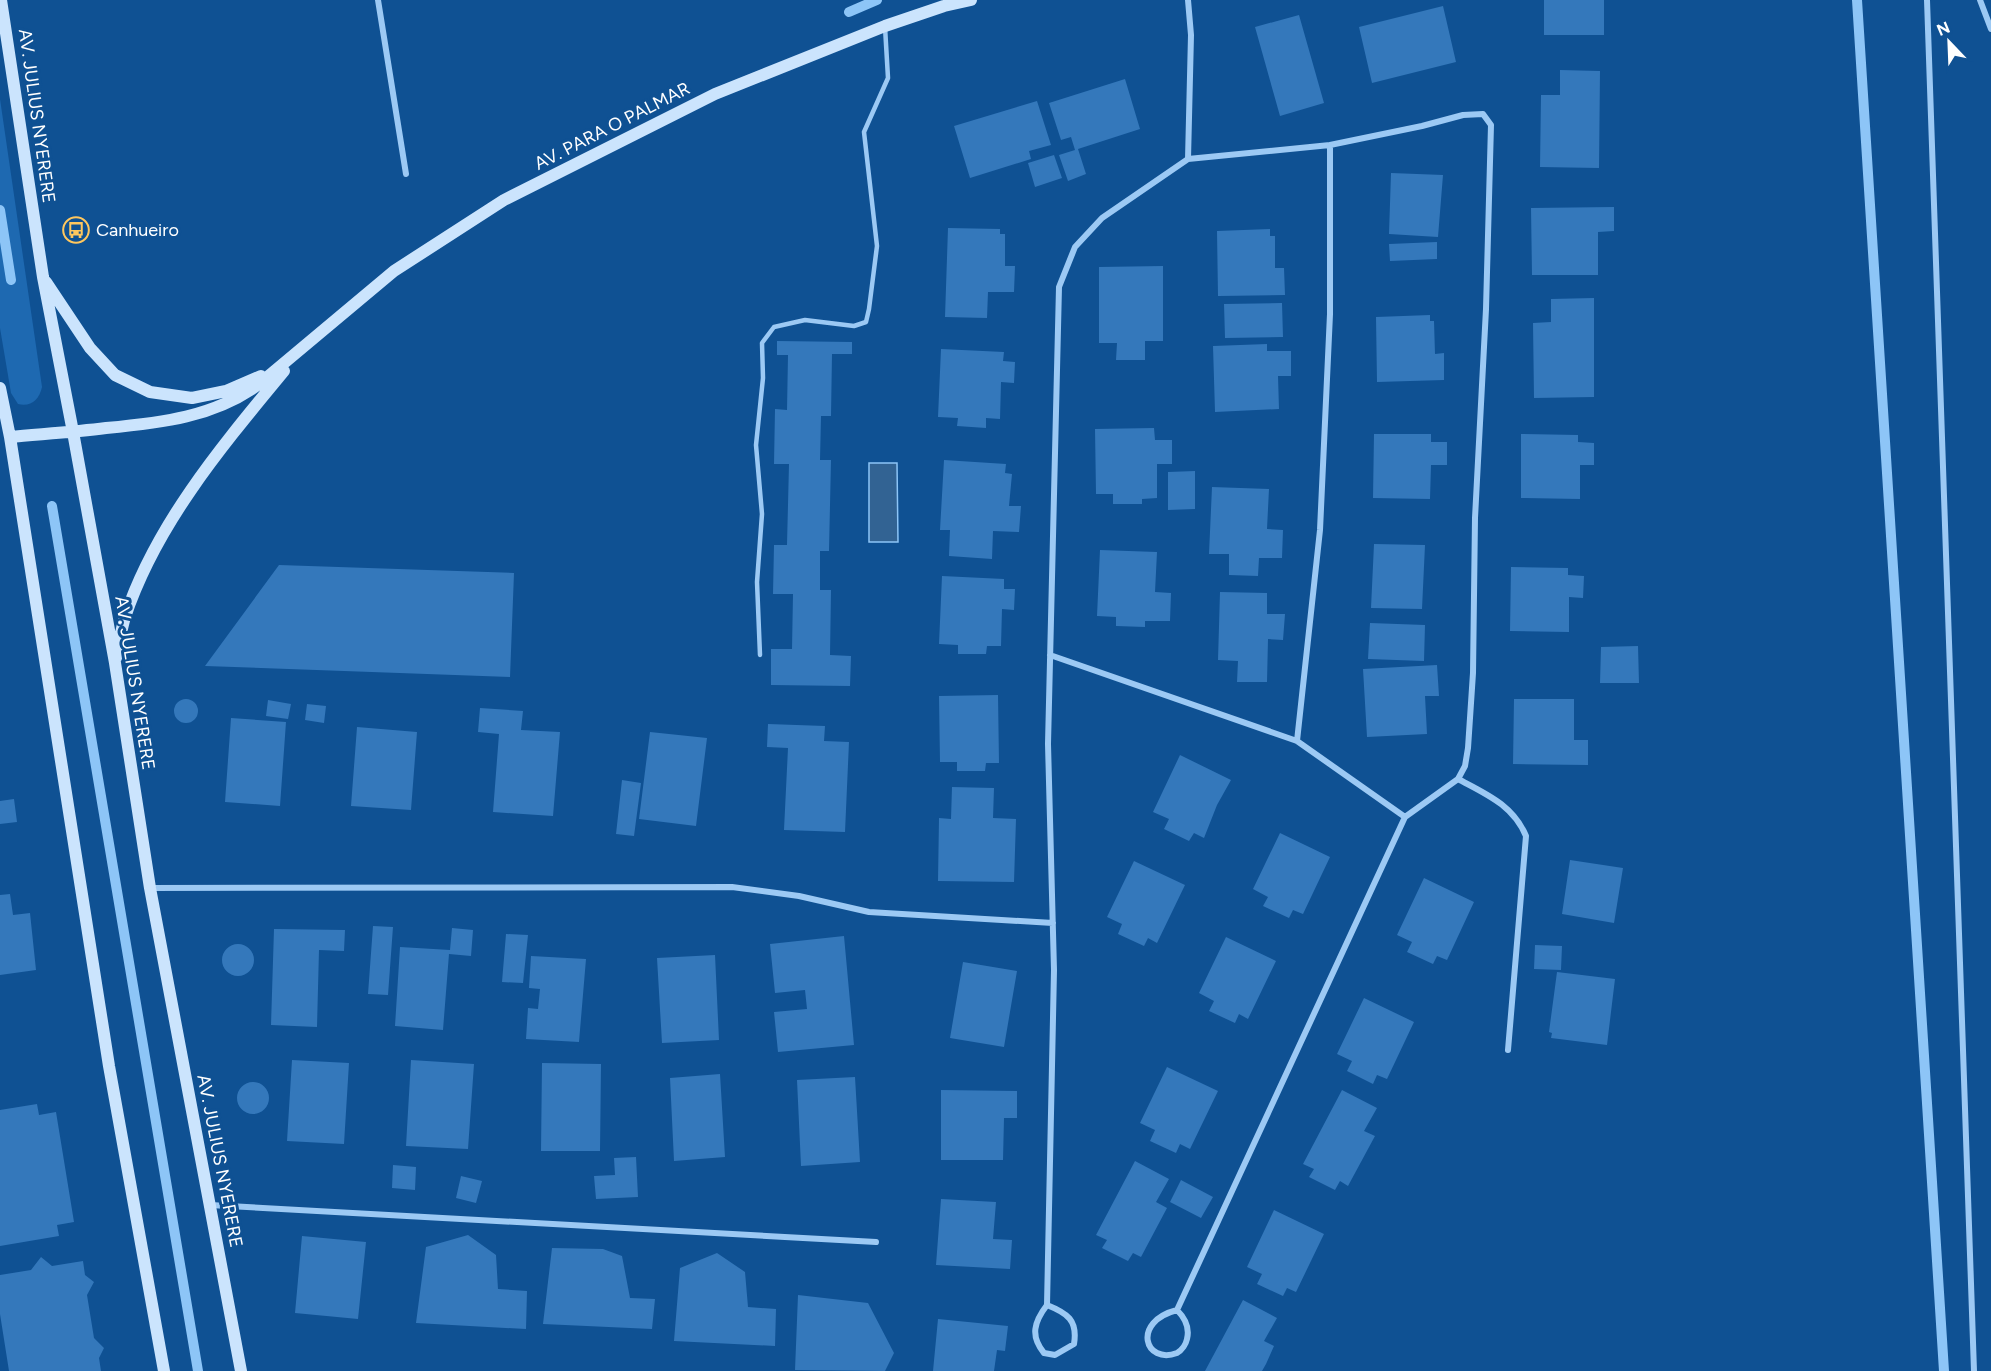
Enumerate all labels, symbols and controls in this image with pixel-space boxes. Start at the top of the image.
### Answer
north arrow [1919,12,1979,72]
text: N [1934,17,1953,40]
street label: AV. JULIUS NYERERE [14,27,60,205]
street label: AV. PARA O PALMAR [531,77,693,175]
bus stop icon: Canhueiro [61,215,91,245]
place label: Canhueiro [96,219,179,241]
street label: AV. JULIUS NYERERE [110,594,160,772]
street label: AV. JULIUS NYERERE [192,1073,248,1249]

